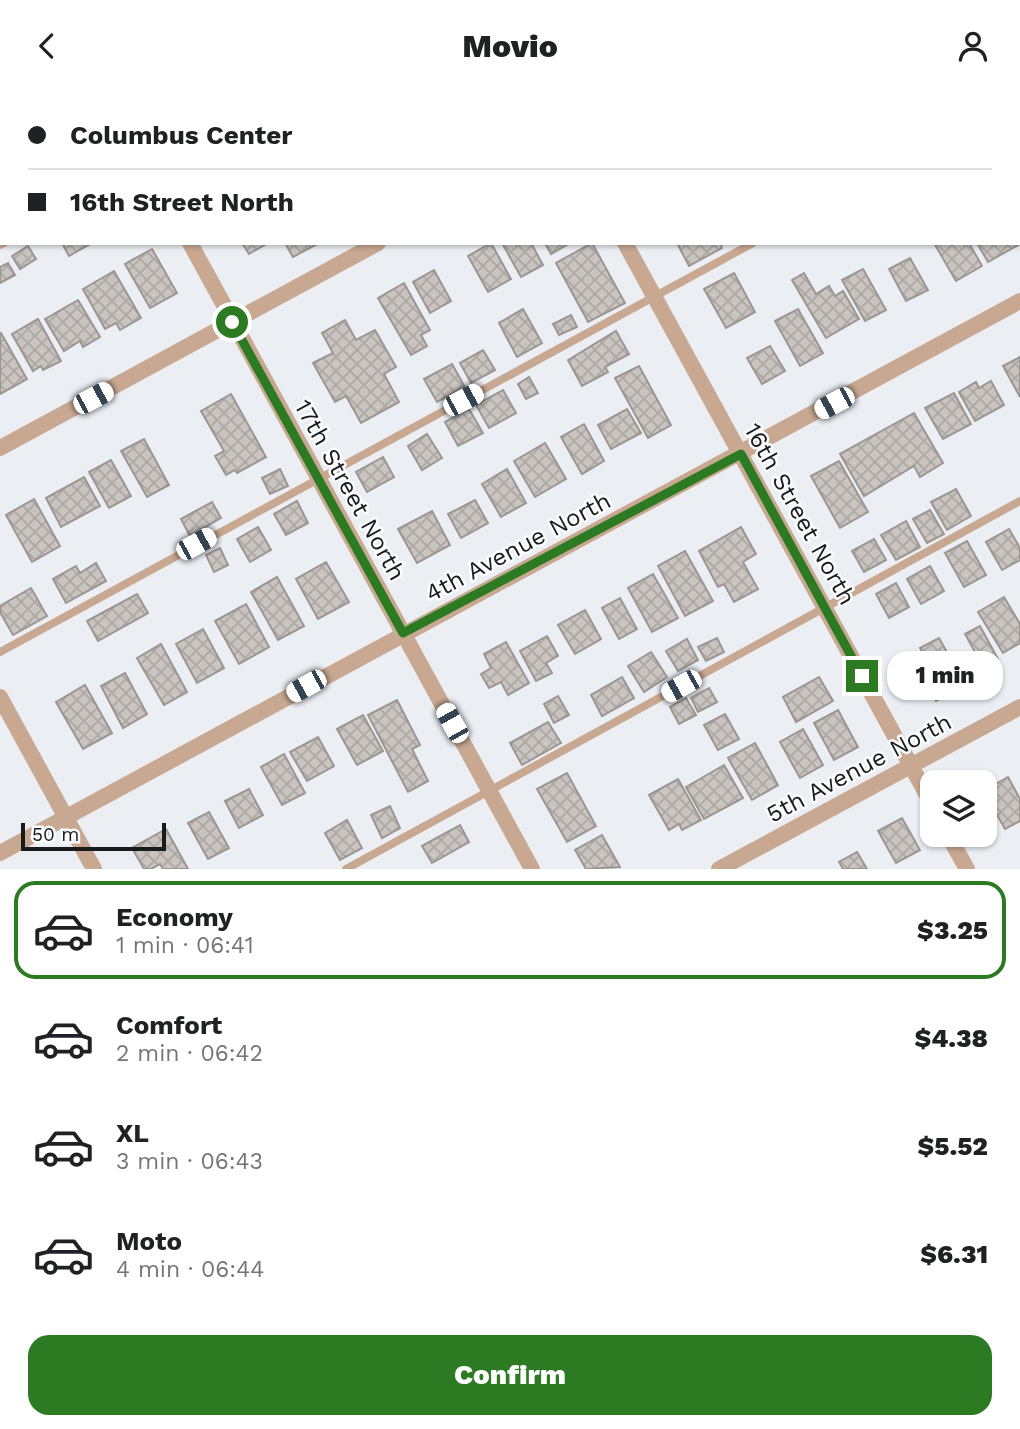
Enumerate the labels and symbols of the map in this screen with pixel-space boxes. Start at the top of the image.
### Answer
route start [216,306,248,338]
car [70,379,117,417]
car [440,381,487,419]
car [811,384,858,422]
street label: 17th Street North [289,395,411,585]
street label: 16th Street North [738,418,862,610]
street label: 4th Avenue North [421,486,615,608]
car [173,525,220,563]
callout: 1 min [886,651,1002,701]
route end [846,660,878,692]
car [283,667,330,705]
car [658,667,705,705]
car [433,700,472,746]
street label: 5th Avenue North [762,708,956,828]
scale bar [21,820,166,852]

